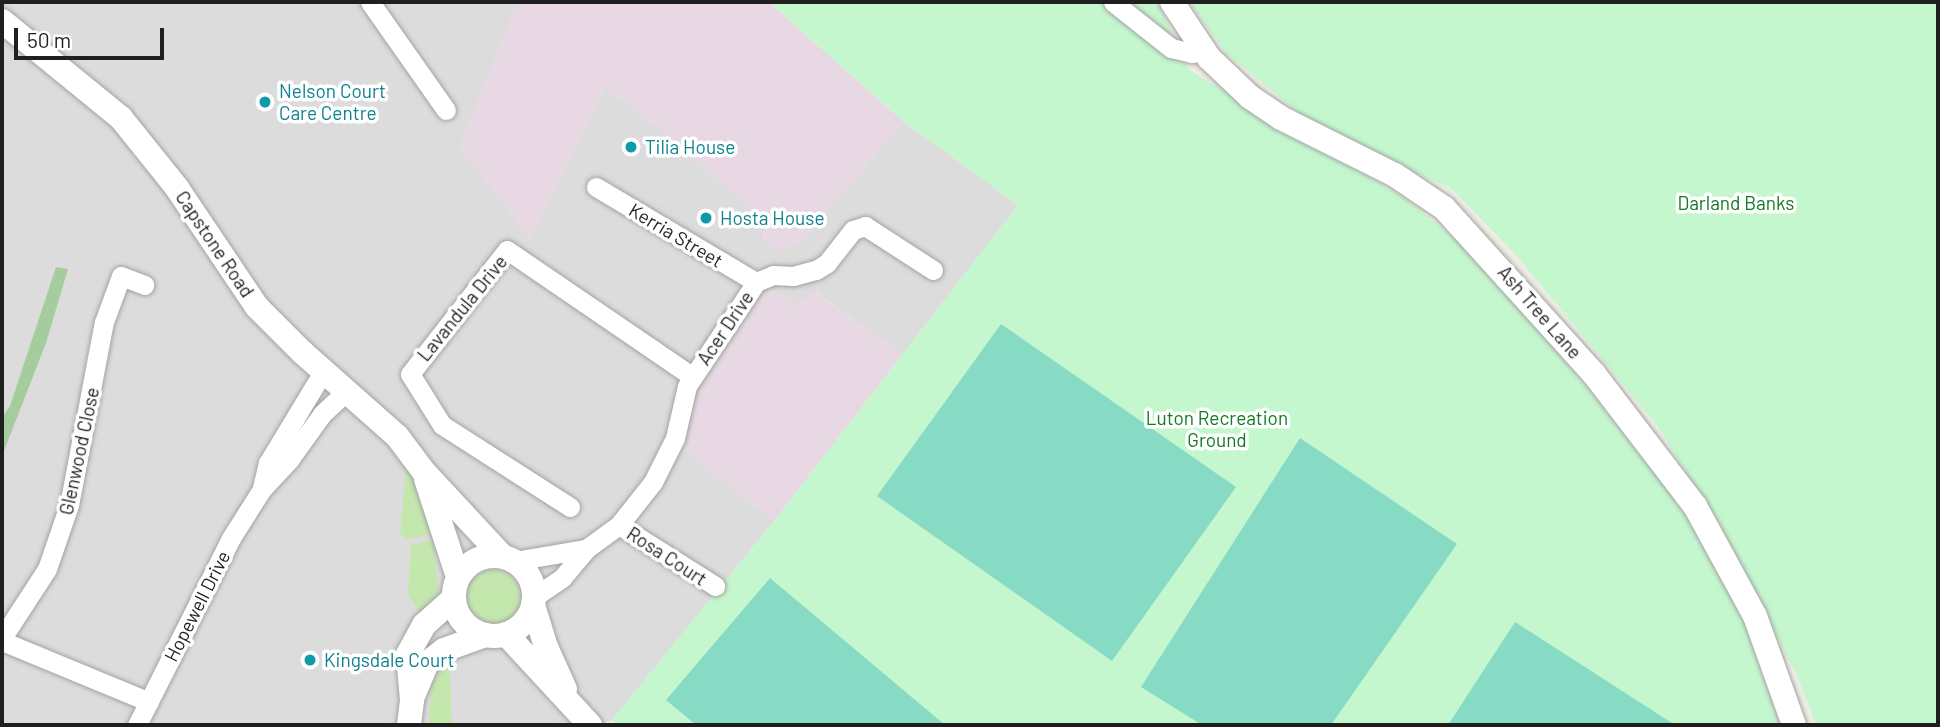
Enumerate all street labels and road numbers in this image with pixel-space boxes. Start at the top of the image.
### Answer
street label: Capstone Road [171,186,259,302]
street label: Kerria Street [625,198,727,272]
street label: Lavandula Drive [412,250,512,366]
street label: Ash Tree Lane [1493,261,1587,363]
street label: Acer Drive [692,287,758,369]
street label: Glenwood Close [54,385,104,517]
street label: Rosa Court [623,522,711,590]
street label: Hopewell Drive [159,547,235,665]

